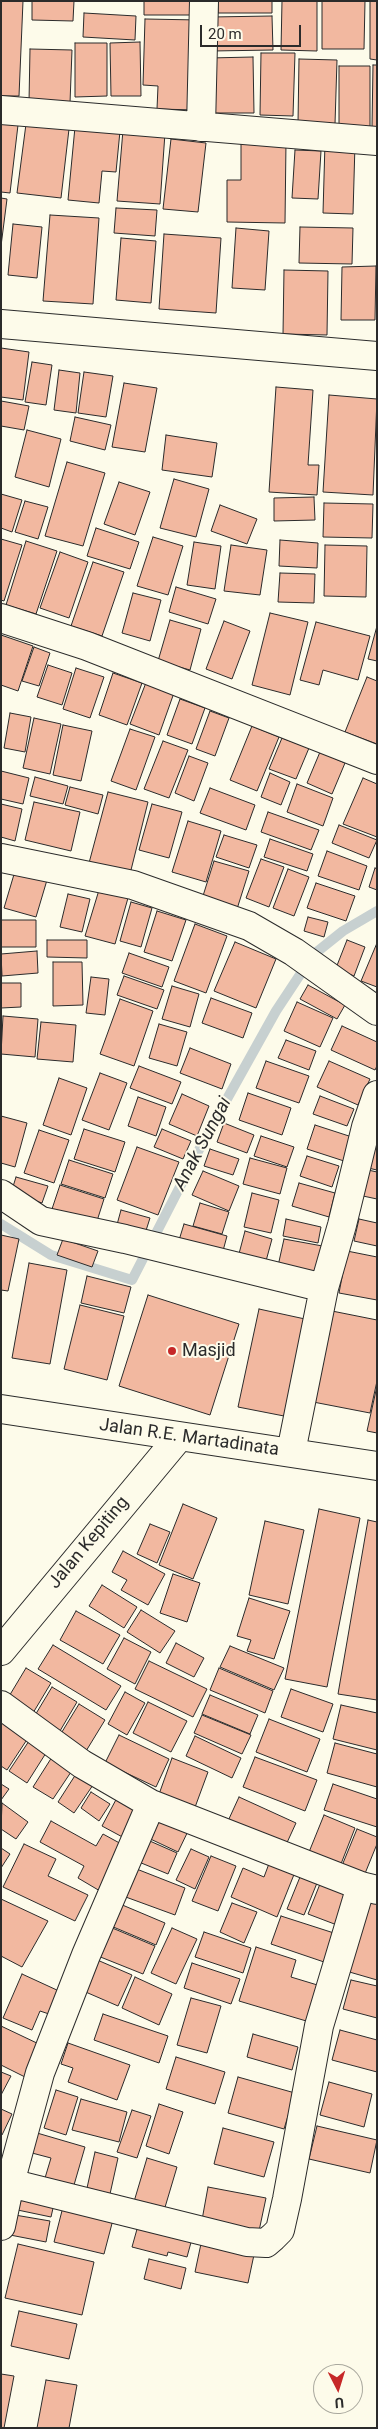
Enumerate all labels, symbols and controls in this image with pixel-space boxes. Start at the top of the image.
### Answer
scale bar [203,15,304,47]
text: 20 m [208,25,242,43]
water label: Anak Sungai [169,1093,237,1195]
place label: Masjid [182,1340,236,1362]
marker: Masjid [166,1345,178,1357]
street label: Jalan R.E. Martadinata [98,1415,280,1461]
street label: Jalan Kepiting [44,1493,134,1593]
north arrow [313,2364,363,2414]
text: U [334,2395,345,2411]

